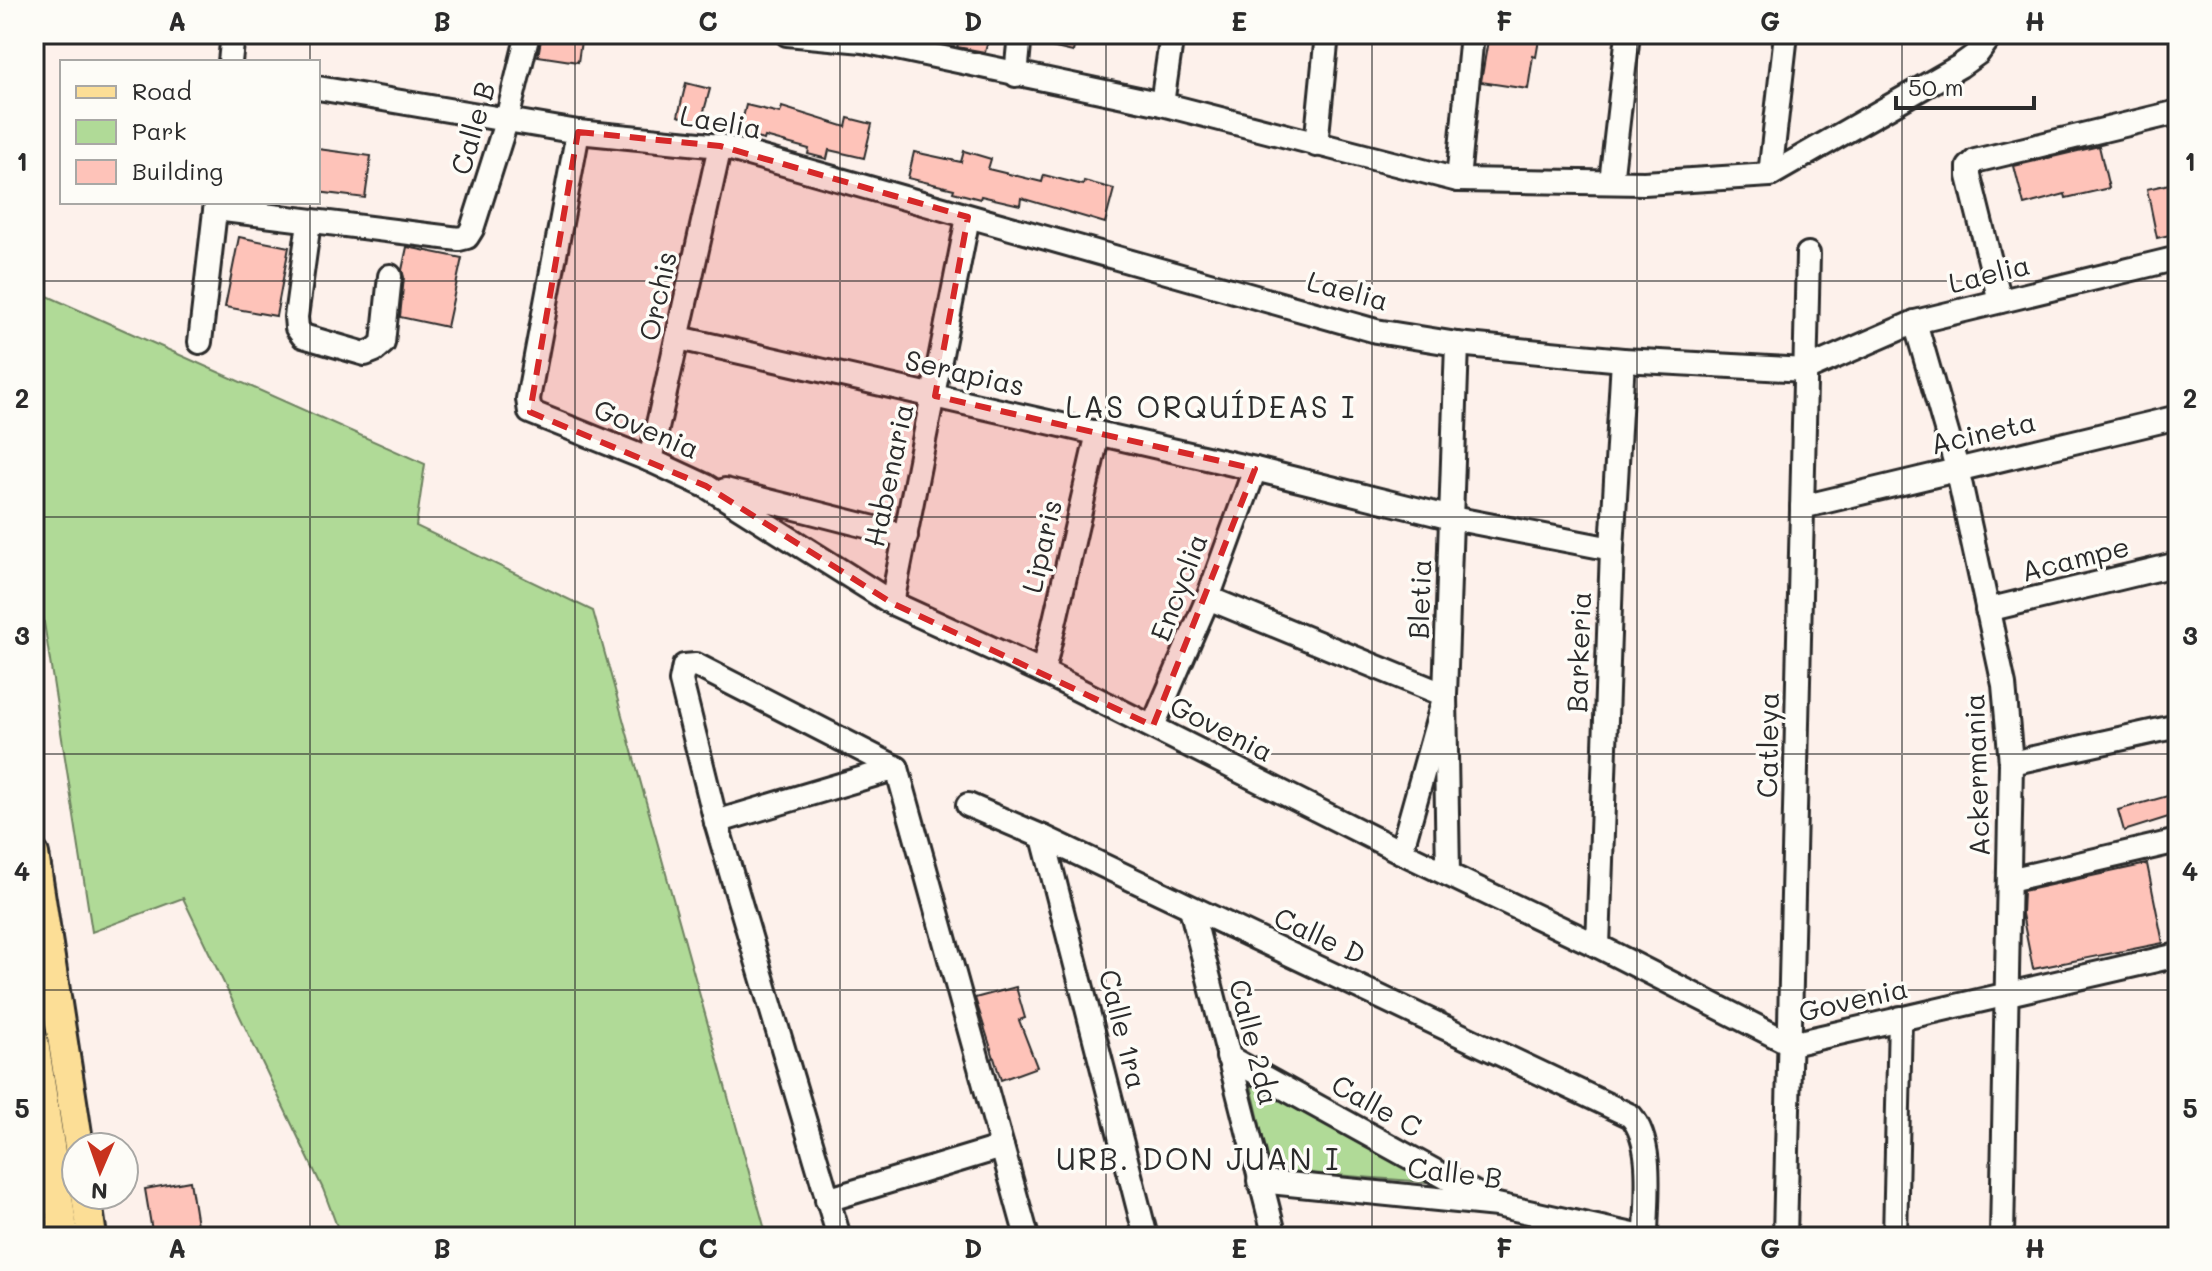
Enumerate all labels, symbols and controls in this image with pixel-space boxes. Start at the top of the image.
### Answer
text: A [168,4,186,38]
text: B [433,4,451,38]
text: C [698,4,718,38]
text: D [964,4,982,38]
text: E [1231,4,1247,38]
text: F [1496,4,1512,38]
text: G [1760,4,1780,38]
text: H [2025,4,2045,38]
legend [60,60,320,204]
scale bar [1896,60,2034,110]
text: 50 m [1908,71,1964,102]
text: Road [132,75,192,106]
street label: Calle B [442,77,502,179]
street label: Laelia [677,96,765,146]
text: Park [132,115,186,146]
text: 1 [16,144,28,178]
text: 1 [2184,144,2196,178]
text: Building [132,155,223,186]
street label: Laelia [1945,246,2033,300]
street label: Orchis [630,248,684,344]
street label: Laelia [1303,262,1393,318]
street label: Serapias [902,341,1028,403]
text: 2 [15,381,29,415]
text: 2 [2183,381,2197,415]
district label: LAS ORQUÍDEAS I [1066,386,1356,426]
street label: Govenia [589,390,705,466]
street label: Habenaria [855,400,921,550]
street label: Acineta [1927,402,2039,462]
street label: Liparis [1013,496,1069,596]
street label: Acampe [2017,527,2133,589]
street label: Encyclia [1141,528,1215,646]
street label: Bletia [1400,558,1438,640]
street label: Barkeria [1558,591,1598,713]
text: 3 [14,618,30,652]
text: 3 [2182,618,2198,652]
street label: Govenia [1164,687,1280,769]
street label: Catleya [1748,692,1786,798]
street label: Ackermania [1955,693,1997,857]
text: 4 [14,854,30,888]
text: 4 [2182,854,2198,888]
street label: Calle D [1268,898,1372,972]
street label: Calle 1ra [1092,966,1156,1092]
street label: Govenia [1795,969,1911,1029]
street label: Calle 2da [1222,975,1288,1109]
street label: Calle C [1326,1066,1428,1144]
text: 5 [14,1091,30,1125]
text: 5 [2182,1091,2198,1125]
north arrow [60,1131,140,1211]
district label: URB. DON JUAN I [1056,1138,1340,1178]
street label: Calle B [1406,1148,1504,1196]
text: N [90,1177,108,1206]
text: A [168,1231,186,1265]
text: B [433,1231,451,1265]
text: C [698,1231,718,1265]
text: D [964,1231,982,1265]
text: E [1231,1231,1247,1265]
text: F [1496,1231,1512,1265]
text: G [1760,1231,1780,1265]
text: H [2025,1231,2045,1265]

